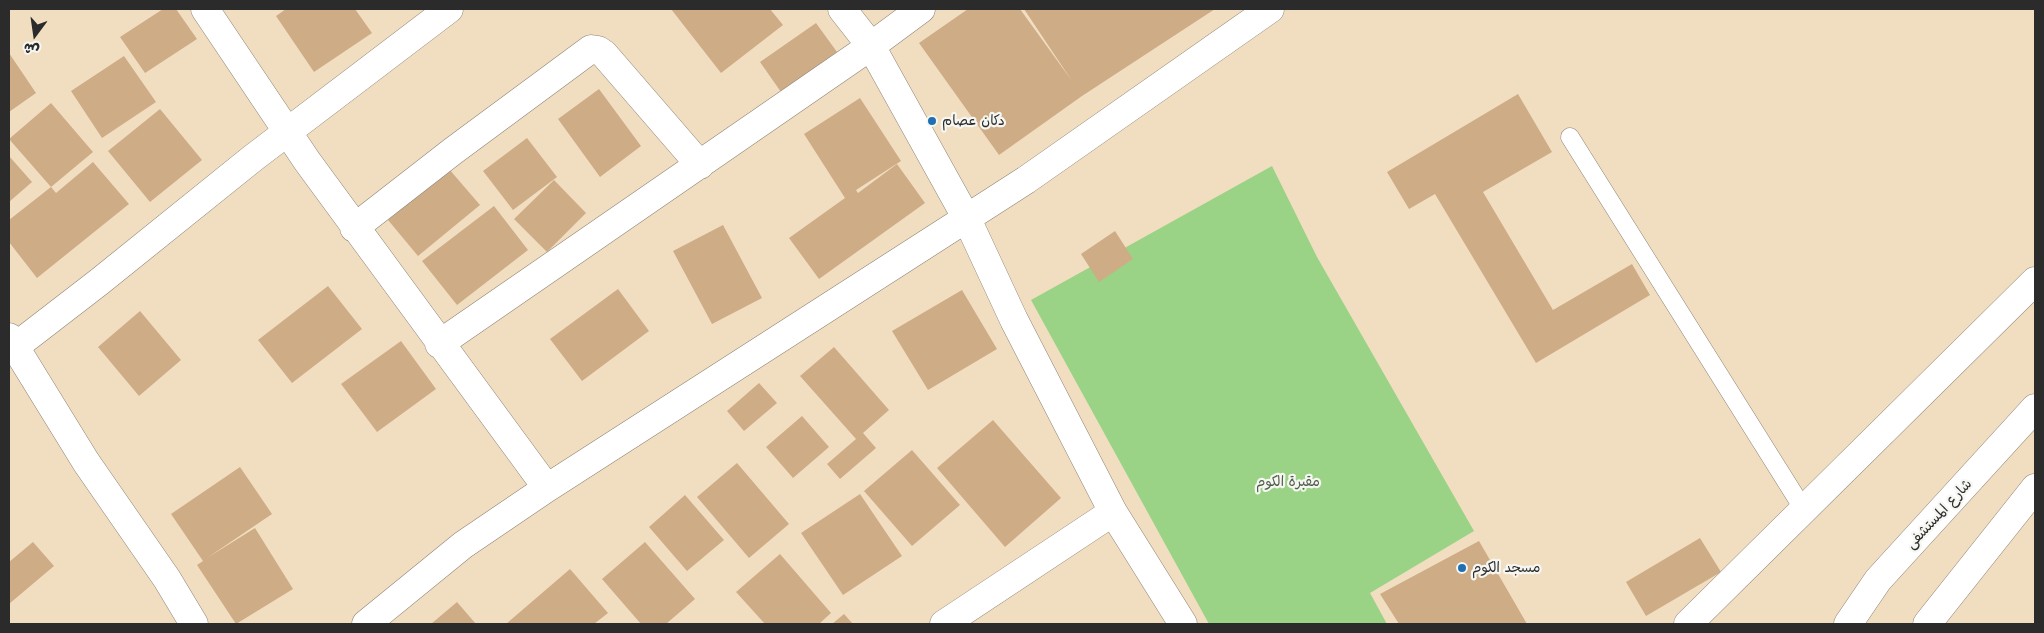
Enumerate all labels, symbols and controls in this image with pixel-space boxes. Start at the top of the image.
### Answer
north arrow [10,10,60,60]
text: ش [21,39,41,61]
place label: دكان عصام [942,113,1005,129]
marker: دكان عصام [926,115,938,127]
park label: مقبرة الكوم [1256,474,1320,490]
street label: شارع المستشفى [1902,476,1976,552]
place label: مسجد الكوم [1472,560,1540,576]
marker: مسجد الكوم [1456,562,1468,574]

